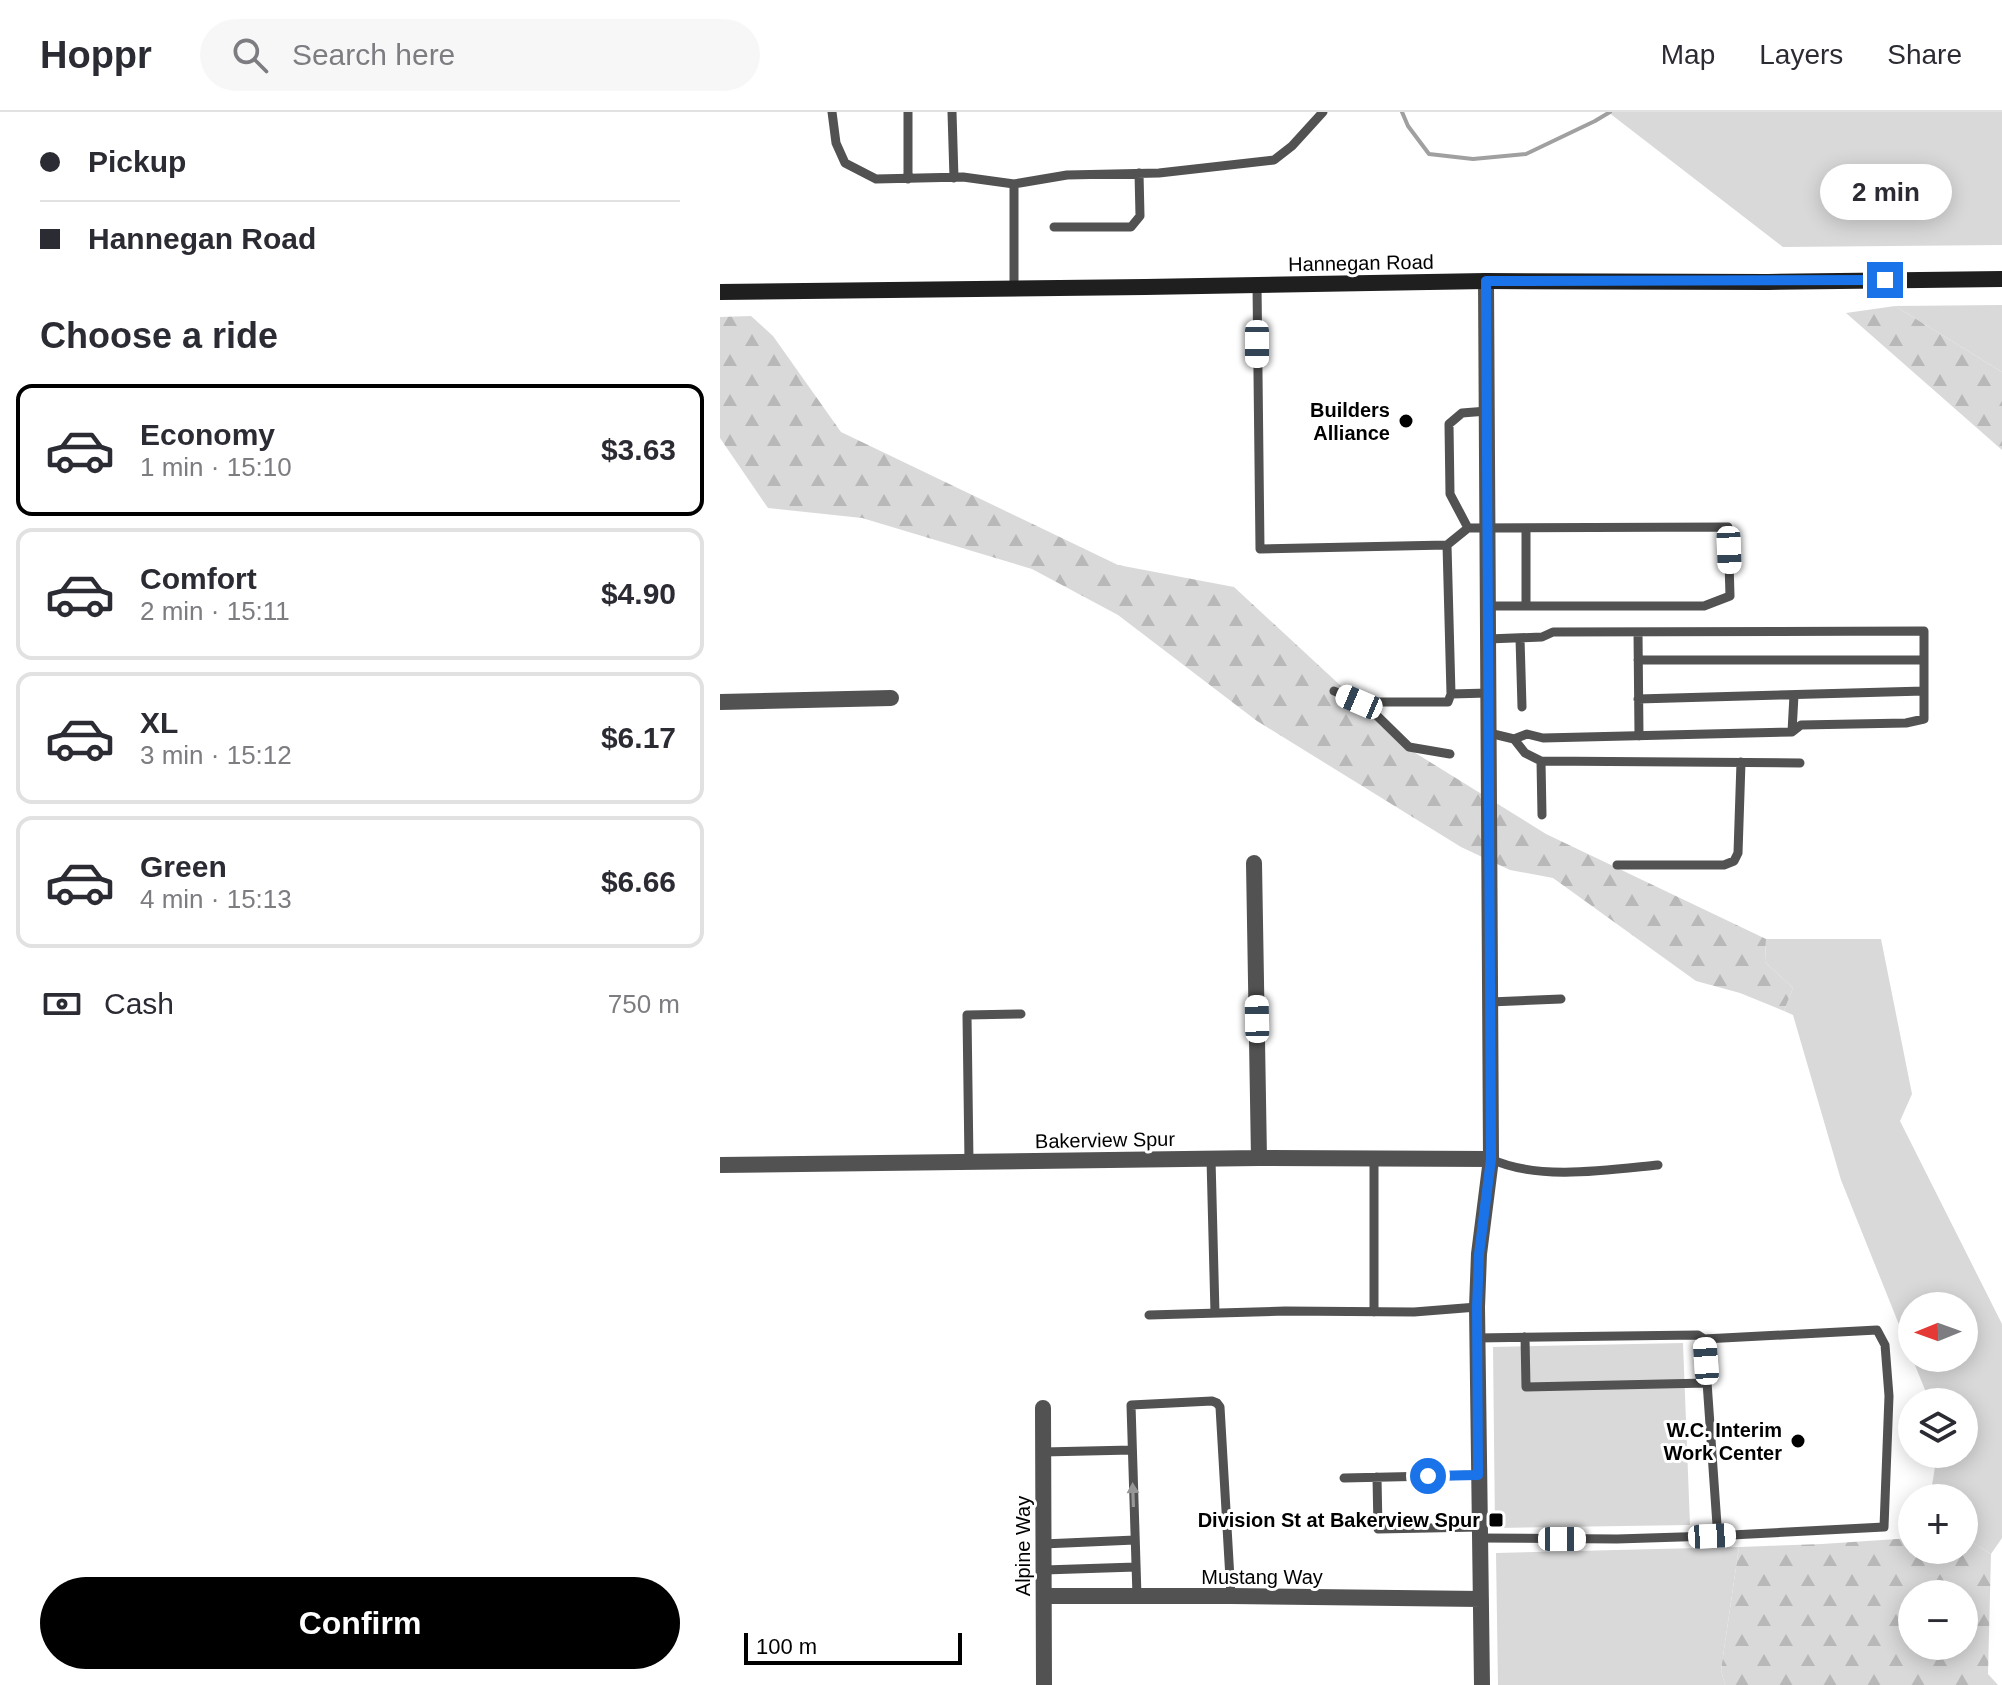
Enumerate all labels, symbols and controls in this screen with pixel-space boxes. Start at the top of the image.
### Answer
search box [200,19,760,91]
icon: search [228,33,272,77]
text: Hoppr [40,34,152,76]
text: Search here [292,38,455,71]
text: Map [1661,39,1715,70]
text: Layers [1759,39,1843,70]
text: Share [1887,39,1962,70]
text: Pickup [88,145,186,178]
callout: 2 min [1819,164,1951,220]
text: 2 min [1852,177,1920,207]
text: Hannegan Road [88,222,316,255]
street label: Hannegan Road [1288,251,1434,275]
route end [1867,262,1903,298]
text: Choose a ride [40,315,278,356]
car [1245,320,1269,368]
place label: Builders Alliance [1310,399,1390,444]
marker: Builders Alliance [1397,412,1415,430]
icon: car [44,414,116,486]
text: Economy [140,418,275,451]
text: $3.63 [601,433,676,466]
text: 1 min · 15:10 [140,452,292,482]
car [1716,526,1742,574]
icon: car [44,558,116,630]
text: Comfort [140,562,257,595]
text: $4.90 [601,577,676,610]
text: 2 min · 15:11 [140,596,290,626]
car [1332,682,1386,722]
icon: car [44,702,116,774]
text: XL [140,706,178,739]
text: $6.17 [601,721,676,754]
text: 3 min · 15:12 [140,740,292,770]
icon: car [44,846,116,918]
text: Green [140,850,227,883]
text: $6.66 [601,865,676,898]
text: 4 min · 15:13 [140,884,292,914]
icon: cash [40,982,84,1026]
text: Cash [104,987,174,1020]
text: 750 m [608,989,680,1019]
car [1245,995,1269,1043]
street label: Bakerview Spur [1035,1128,1176,1152]
north arrow [1898,1292,1978,1372]
map controls [1898,1292,1978,1660]
car [1692,1336,1720,1386]
button: layers [1898,1388,1978,1468]
place label: W.C. Interim Work Center [1663,1419,1782,1464]
marker: W.C. Interim Work Center [1789,1432,1807,1450]
route start [1410,1458,1446,1494]
one-way arrow [1127,1482,1140,1507]
button: + [1898,1484,1978,1564]
street label: Alpine Way [1012,1496,1034,1596]
place label: Division St at Bakerview Spur [1198,1509,1480,1531]
marker: Division St at Bakerview Spur [1487,1511,1505,1529]
car [1687,1523,1737,1549]
car [1538,1527,1586,1551]
street label: Mustang Way [1201,1566,1323,1588]
button: Confirm [40,1577,680,1669]
button: − [1898,1580,1978,1660]
scale bar [744,1629,962,1665]
text: 100 m [756,1634,817,1659]

